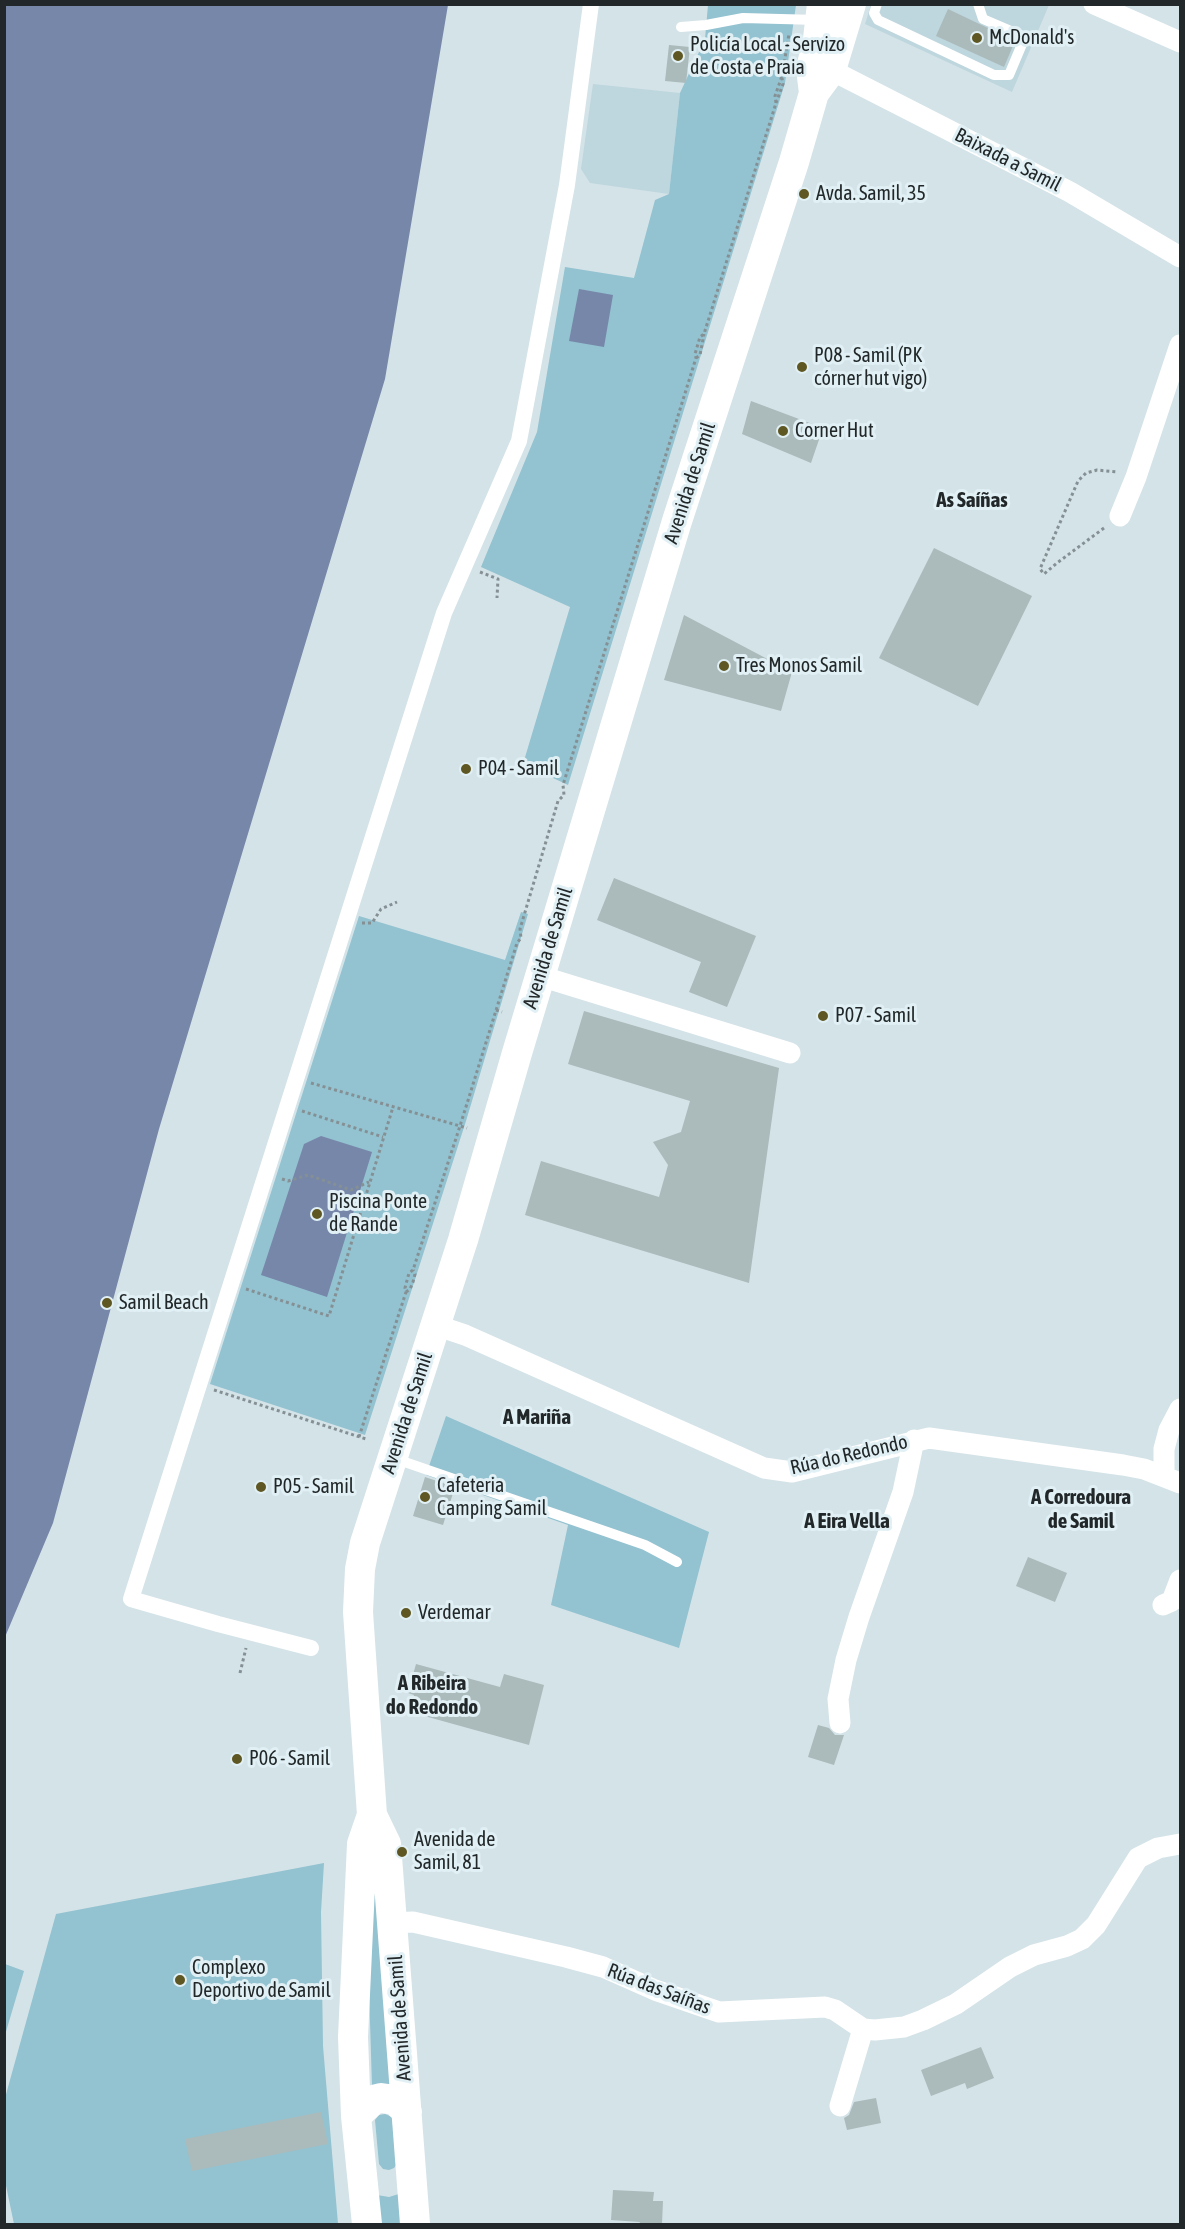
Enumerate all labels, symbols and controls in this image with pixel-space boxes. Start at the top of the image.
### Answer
place label: McDonald's [989,26,1074,50]
marker: McDonald's [970,31,984,45]
place label: Policía Local - Servizo de Costa e Praia [690,33,845,80]
marker: Policía Local - Servizo de Costa e Praia [671,49,685,63]
street label: Baixada a Samil [951,123,1065,197]
place label: Avda. Samil, 35 [816,182,926,206]
marker: Avda. Samil, 35 [797,187,811,201]
place label: P08 - Samil (PK córner hut vigo) [814,344,927,391]
marker: P08 - Samil (PK córner hut vigo) [795,360,809,374]
street label: Avenida de Samil [659,419,721,547]
place label: Corner Hut [795,419,874,443]
marker: Corner Hut [776,424,790,438]
district label: As Saíñas [936,487,1008,513]
place label: Tres Monos Samil [736,654,862,678]
marker: Tres Monos Samil [717,659,731,673]
place label: P04 - Samil [478,757,559,781]
marker: P04 - Samil [459,762,473,776]
street label: Avenida de Samil [518,884,578,1012]
place label: P07 - Samil [835,1004,916,1028]
marker: P07 - Samil [816,1009,830,1023]
place label: Piscina Ponte de Rande [329,1190,427,1237]
marker: Piscina Ponte de Rande [310,1207,324,1221]
place label: Samil Beach [119,1291,209,1315]
marker: Samil Beach [100,1296,114,1310]
street label: Avenida de Samil [376,1349,438,1477]
district label: A Mariña [503,1404,571,1430]
street label: Rúa do Redondo [788,1430,910,1480]
place label: Cafeteria Camping Samil [437,1474,547,1521]
place label: P05 - Samil [273,1475,354,1499]
marker: P05 - Samil [254,1480,268,1494]
district label: A Corredoura de Samil [1031,1484,1131,1534]
marker: Cafeteria Camping Samil [418,1490,432,1504]
district label: A Eira Vella [804,1508,890,1534]
place label: Verdemar [418,1601,490,1625]
marker: Verdemar [399,1606,413,1620]
district label: A Ribeira do Redondo [386,1670,478,1720]
place label: P06 - Samil [249,1747,330,1771]
marker: P06 - Samil [230,1752,244,1766]
place label: Avenida de Samil, 81 [414,1828,495,1875]
marker: Avenida de Samil, 81 [395,1845,409,1859]
street label: Avenida de Samil [384,1954,416,2082]
place label: Complexo Deportivo de Samil [192,1956,331,2003]
street label: Rúa das Saíñas [604,1958,714,2020]
marker: Complexo Deportivo de Samil [173,1973,187,1987]

